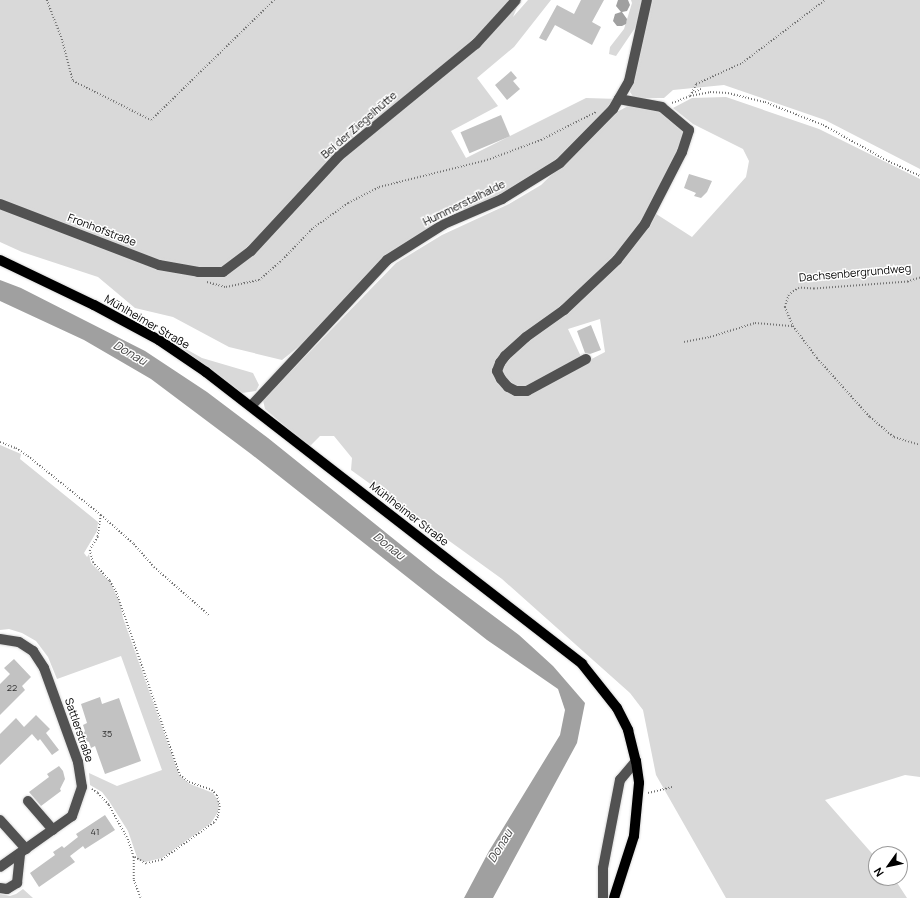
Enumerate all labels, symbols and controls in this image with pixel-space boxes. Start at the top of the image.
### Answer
street label: Bei der Ziegelhütte [318,89,400,161]
street label: Hummerstalhalde [421,177,507,229]
street label: Fronhofstraße [66,211,138,249]
street label: Dachsenbergrundweg [798,262,912,284]
street label: Mühlheimer Straße [102,292,192,352]
water label: Donau [111,338,149,368]
street label: Mühlheimer Straße [367,479,451,549]
water label: Donau [370,529,408,563]
house number: 22 [7,683,17,693]
street label: Sattlerstraße [62,696,96,764]
house number: 35 [102,729,112,739]
house number: 41 [91,827,99,837]
water label: Donau [485,827,515,865]
north arrow [868,846,908,886]
text: N [870,865,887,880]

